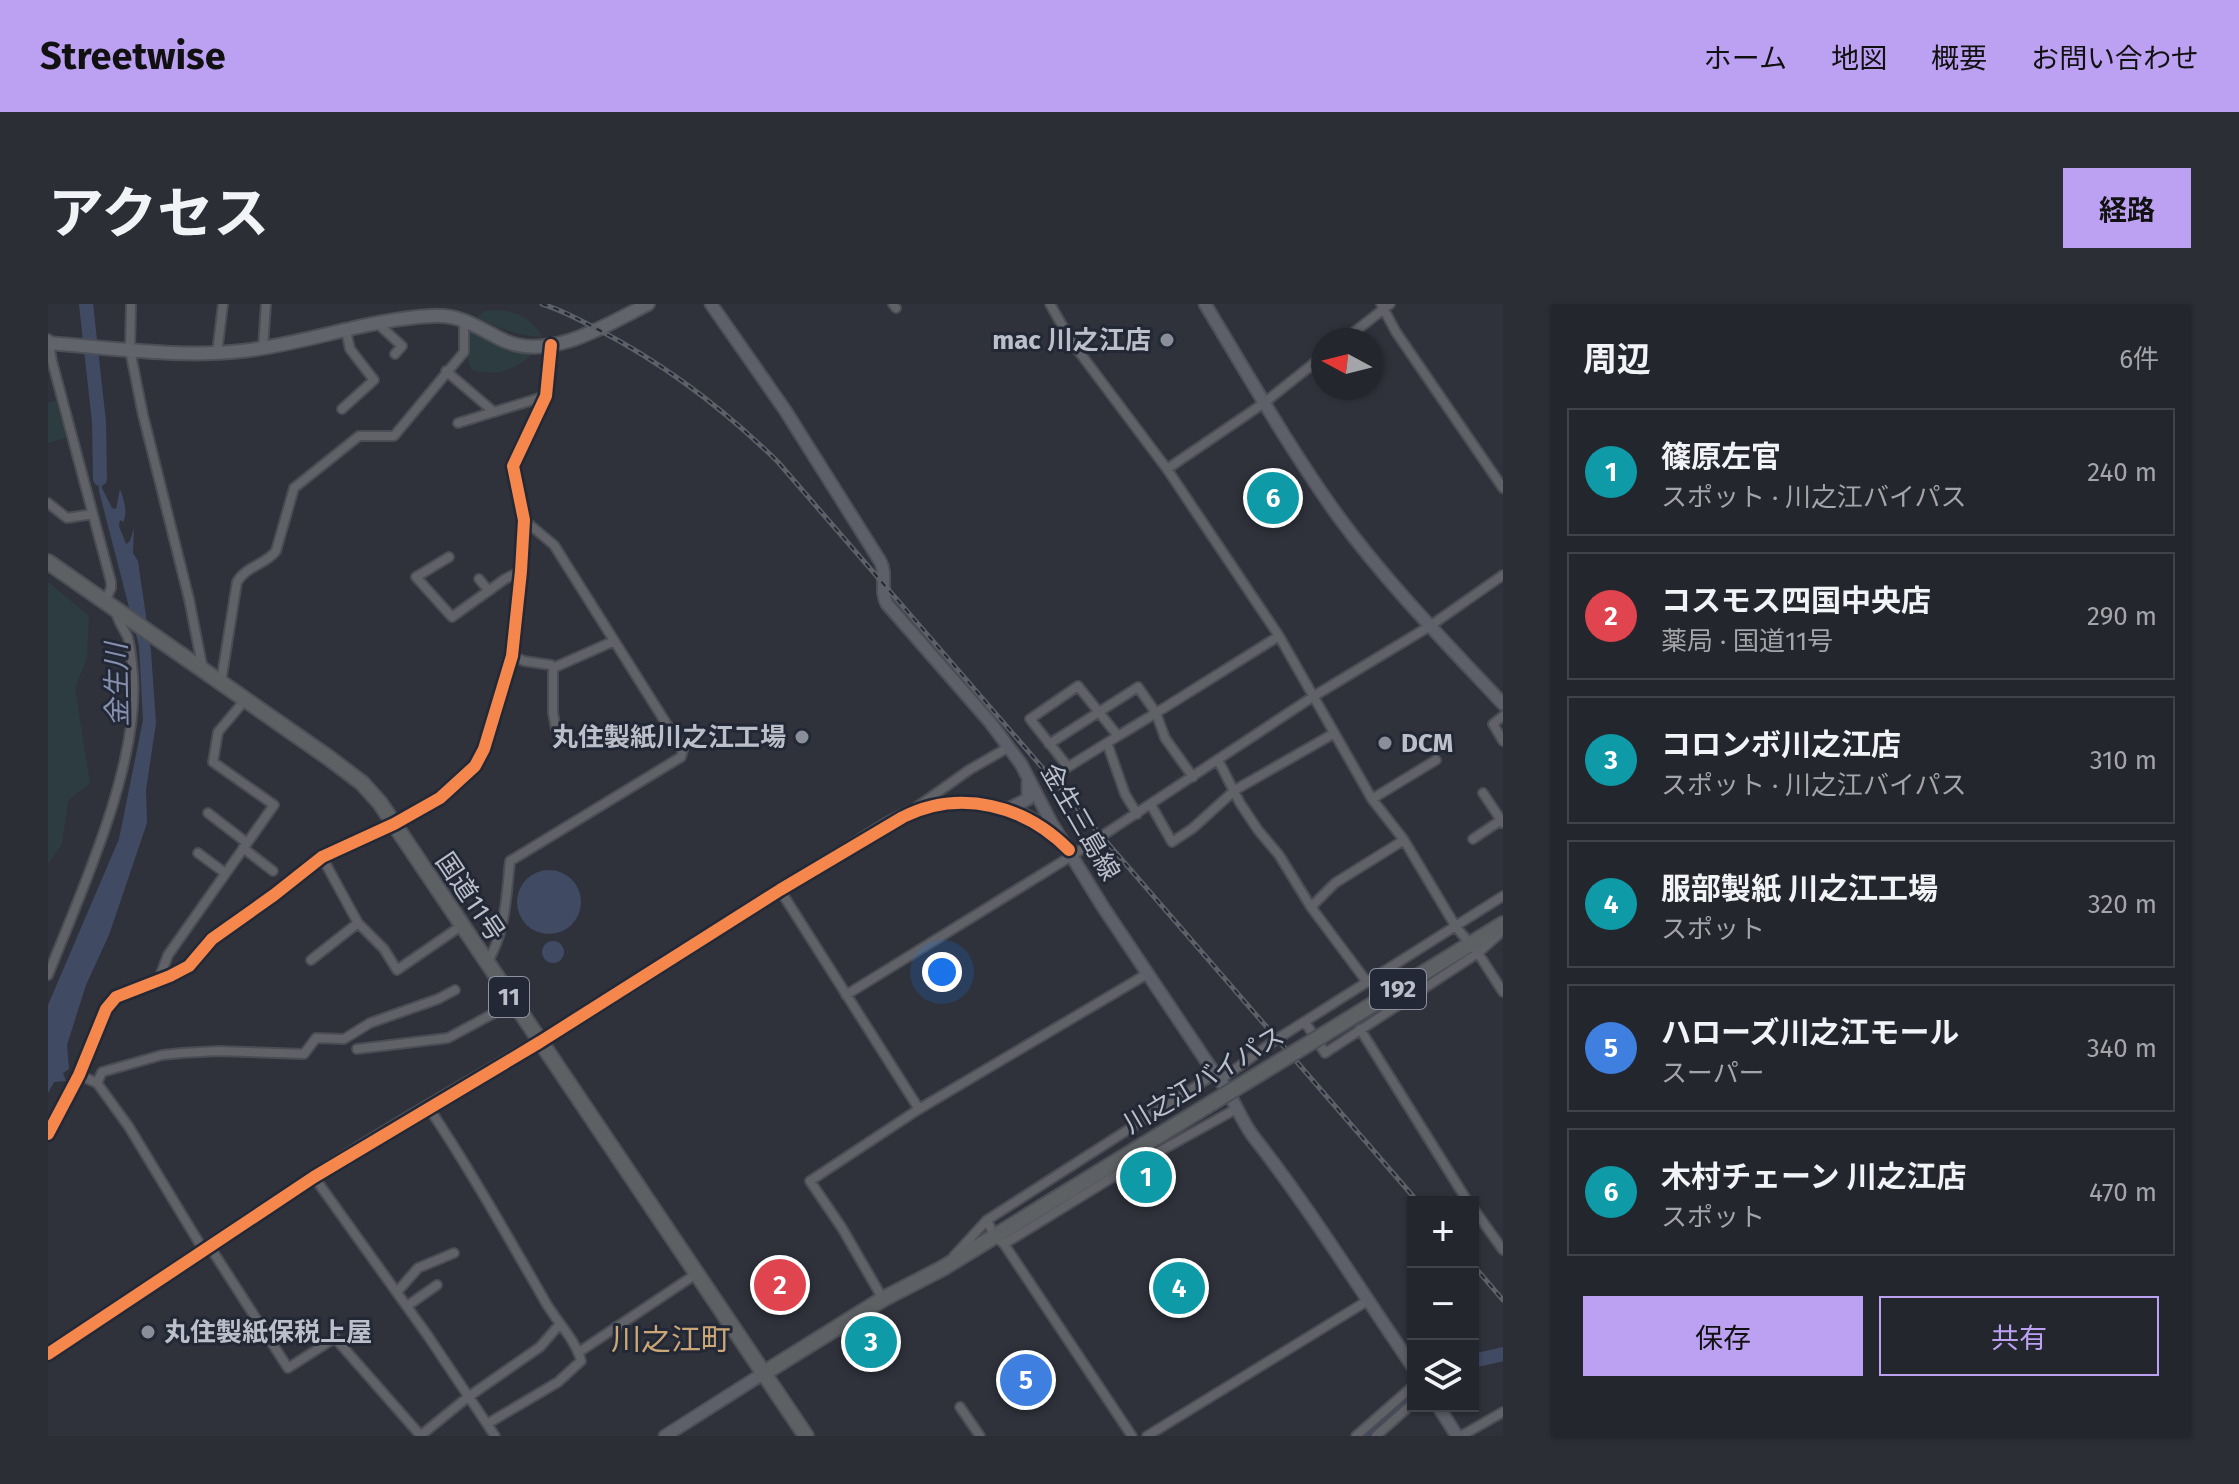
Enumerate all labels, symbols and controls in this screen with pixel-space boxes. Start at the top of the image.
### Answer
text: Streetwise [40,33,226,79]
text: ホーム [1704,42,1787,75]
text: 地図 [1831,42,1887,75]
text: 概要 [1931,42,1987,75]
text: お問い合わせ [2031,42,2199,75]
button: 経路 [2063,168,2191,248]
text: アクセス [48,181,269,248]
place label: mac 川之江店 [992,325,1151,356]
north arrow [1311,328,1383,400]
marker: mac 川之江店 [1158,331,1176,349]
text: 周辺 [1583,339,1651,380]
text: 6件 [2119,344,2159,375]
text: 篠原左官 [1661,439,1781,475]
text: 1 [1605,457,1617,488]
text: 240 m [2087,457,2157,488]
pin: 6 [1247,468,1299,528]
text: スポット · 川之江バイパス [1661,482,1967,513]
text: コスモス四国中央店 [1661,583,1931,619]
text: 2 [1604,601,1618,632]
text: 290 m [2087,601,2157,632]
text: 薬局 · 国道11号 [1661,626,1833,657]
water label: 金生川 [100,640,134,727]
place label: 丸住製紙川之江工場 [552,722,786,753]
text: コロンボ川之江店 [1661,727,1901,763]
marker: 丸住製紙川之江工場 [793,728,811,746]
place label: DCM [1401,728,1453,759]
marker: DCM [1376,734,1394,752]
text: 3 [1604,745,1618,776]
text: 310 m [2090,745,2157,776]
street label: 金生三島線 [1034,758,1126,886]
text: スポット · 川之江バイパス [1661,770,1967,801]
street label: 国道11号 [429,847,511,947]
text: 服部製紙 川之江工場 [1661,871,1938,907]
text: 4 [1604,889,1618,920]
text: 320 m [2088,889,2157,920]
text: スポット [1661,914,1765,945]
your location [922,952,962,992]
road number: 192 [1370,969,1426,1009]
road number: 11 [489,977,529,1017]
text: ハローズ川之江モール [1661,1015,1960,1051]
street label: 川之江バイパス [1118,1020,1290,1140]
text: 5 [1604,1033,1618,1064]
text: 340 m [2087,1033,2157,1064]
text: スーパー [1661,1058,1765,1089]
pin: 1 [1120,1147,1172,1207]
text: 木村チェーン 川之江店 [1661,1159,1967,1195]
text: 6 [1604,1177,1618,1208]
text: 470 m [2089,1177,2157,1208]
map controls [1407,1196,1479,1412]
button: + [1407,1196,1479,1268]
text: スポット [1661,1202,1765,1233]
pin: 2 [754,1255,806,1315]
pin: 4 [1153,1258,1205,1318]
button: − [1407,1268,1479,1340]
button: 保存 [1583,1296,1863,1376]
button: 共有 [1879,1296,2159,1376]
pin: 3 [845,1312,897,1372]
place label: 丸住製紙保税上屋 [164,1317,372,1348]
district label: 川之江町 [611,1322,731,1358]
marker: 丸住製紙保税上屋 [139,1323,157,1341]
button: layers [1407,1340,1479,1412]
pin: 5 [1000,1350,1052,1410]

